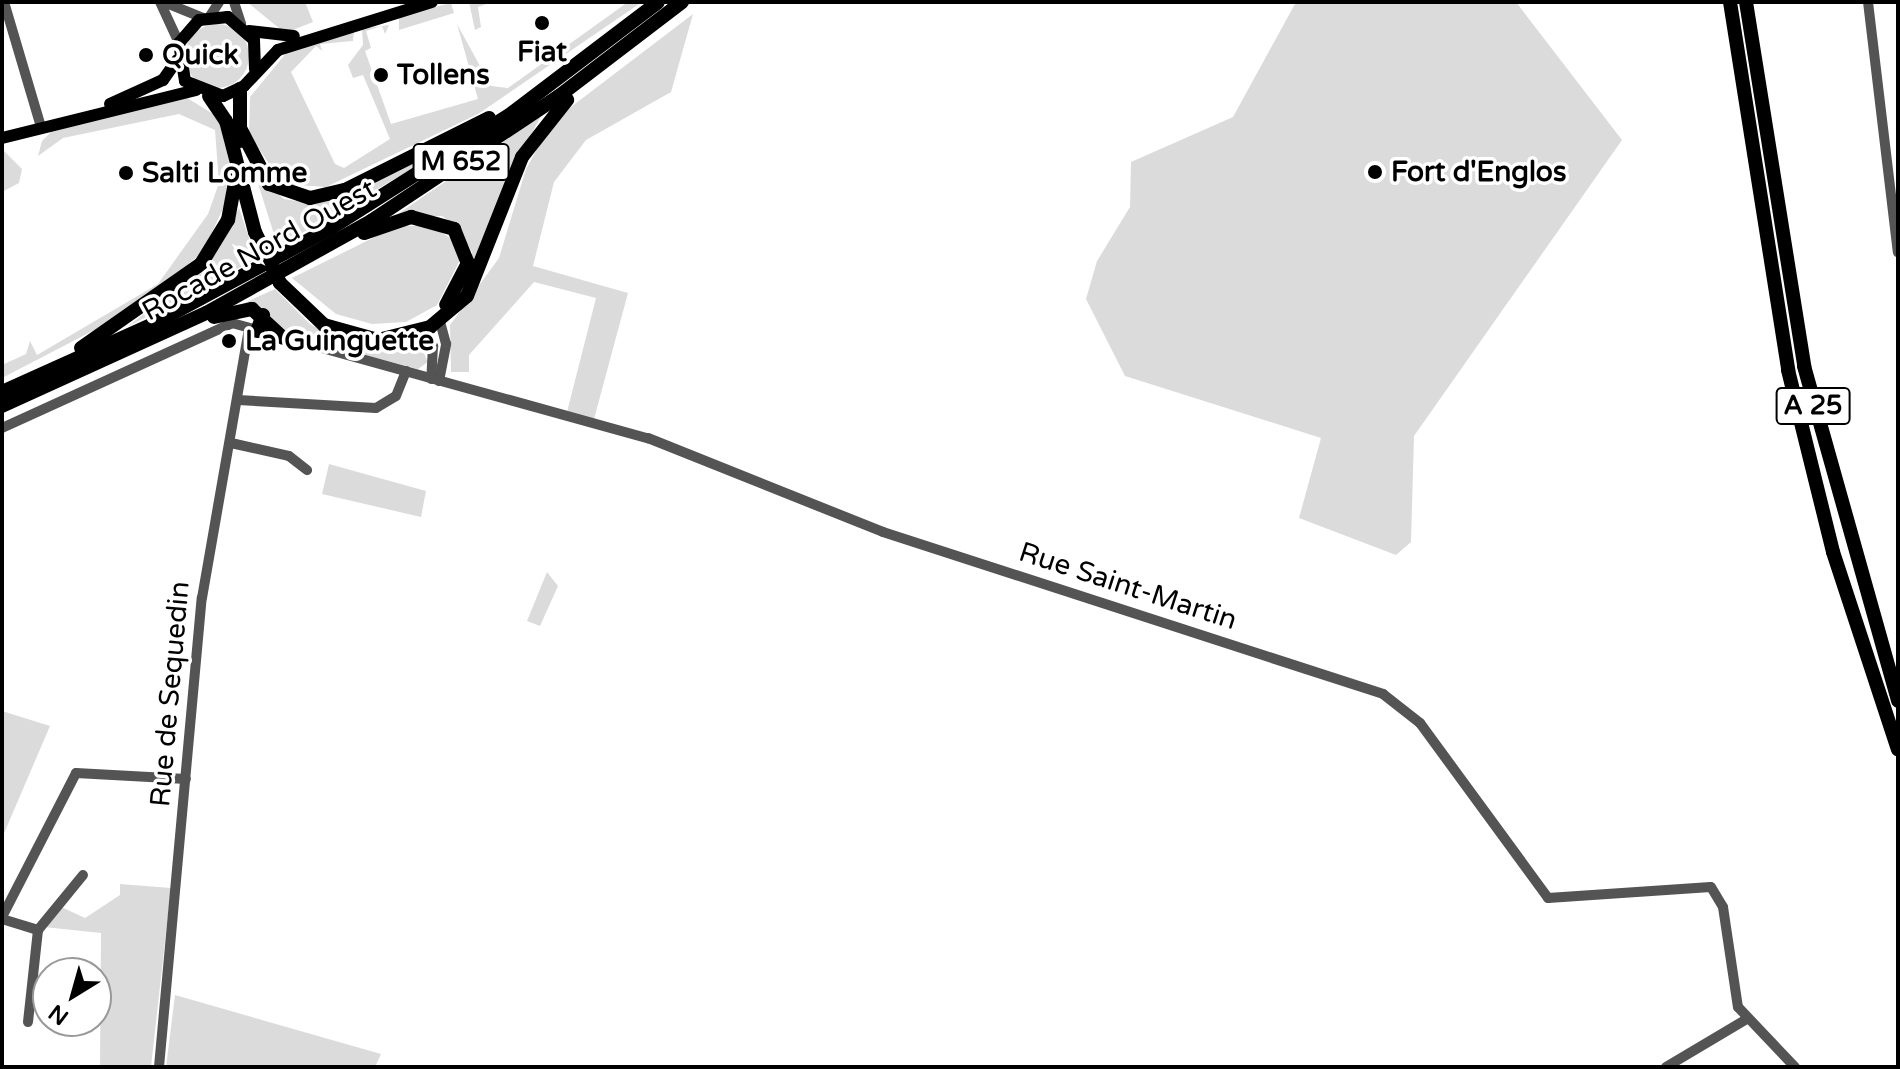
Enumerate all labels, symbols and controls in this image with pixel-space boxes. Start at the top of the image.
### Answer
marker: Fiat [533,14,551,32]
place label: Fiat [517,35,567,69]
place label: Quick [162,38,239,72]
marker: Quick [137,46,155,64]
place label: Tollens [397,58,490,92]
marker: Tollens [372,66,390,84]
road number: M 652 [411,140,511,184]
place label: Fort d'Englos [1391,155,1566,189]
place label: Salti Lomme [142,156,307,190]
marker: Fort d'Englos [1366,163,1384,181]
marker: Salti Lomme [117,164,135,182]
street label: Rocade Nord Ouest [136,172,382,328]
place label: La Guinguette [245,324,434,358]
marker: La Guinguette [220,332,238,350]
road number: A 25 [1775,384,1851,428]
street label: Rue Saint-Martin [1015,535,1241,637]
street label: Rue de Sequedin [143,580,197,808]
north arrow [32,957,112,1037]
text: N [44,999,74,1030]

